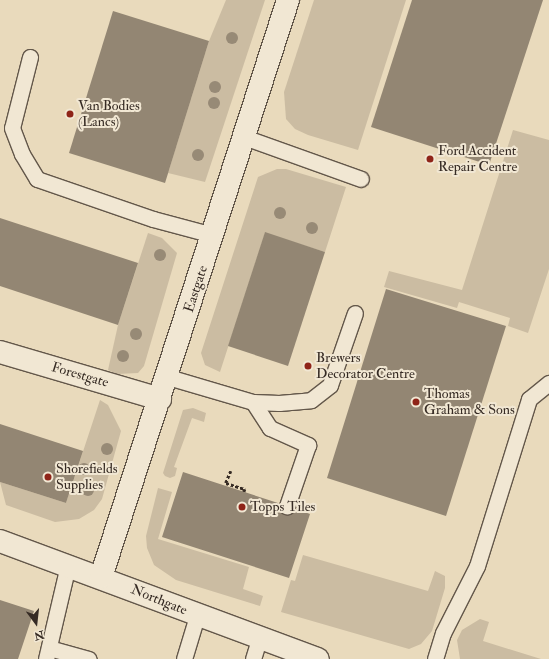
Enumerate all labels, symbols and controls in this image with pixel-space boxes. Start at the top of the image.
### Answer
place label: Van Bodies (Lancs) [78,98,140,130]
marker: Van Bodies (Lancs) [65,109,75,119]
place label: Ford Accident Repair Centre [438,143,517,176]
marker: Ford Accident Repair Centre [425,154,435,164]
street label: Eastgate [181,263,211,315]
place label: Brewers Decorator Centre [316,350,415,382]
street label: Forestgate [50,359,110,391]
marker: Brewers Decorator Centre [303,361,313,371]
place label: Thomas Graham & Sons [424,386,515,418]
marker: Thomas Graham & Sons [411,397,421,407]
place label: Shorefields Supplies [56,461,118,494]
marker: Shorefields Supplies [43,472,53,482]
place label: Topps Tiles [250,499,315,515]
marker: Topps Tiles [237,502,247,512]
street label: Northgate [128,581,190,619]
north arrow [16,603,56,643]
text: N [33,628,46,643]

